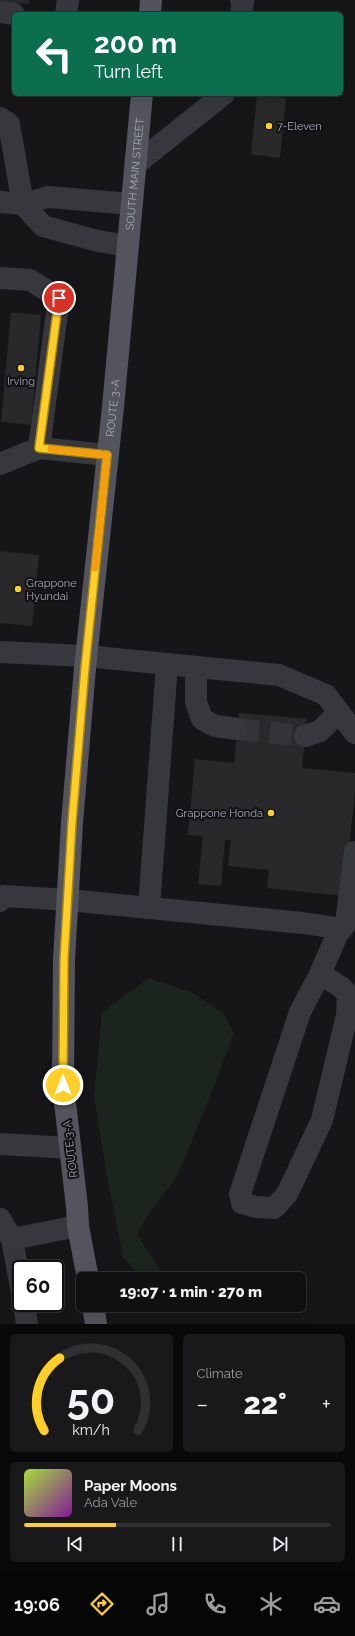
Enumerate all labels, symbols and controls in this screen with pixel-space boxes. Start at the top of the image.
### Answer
text: 200 m [94,27,177,60]
icon: left [28,28,80,80]
text: Turn left [94,61,163,82]
street label: SOUTH MAIN STREET [123,117,147,231]
place label: 7-Eleven [277,120,322,133]
marker: 7-Eleven [264,121,274,131]
pin [42,281,76,315]
icon: arrive [48,287,70,309]
marker: Irving [16,363,26,373]
place label: Irving [7,375,35,388]
street label: ROUTE 3-A [104,378,123,438]
place label: Grappone Hyundai [26,577,77,603]
marker: Grappone Hyundai [13,584,23,594]
place label: Grappone Honda [176,807,263,820]
marker: Grappone Honda [266,808,276,818]
position arrow [42,1064,84,1106]
street label: ROUTE 3-A [60,1119,80,1178]
speed limit sign: 60 [12,1260,64,1312]
text: 19:07 · 1 min · 270 m [120,1283,262,1301]
text: Climate [197,1366,243,1381]
text: 50 [67,1375,116,1424]
text: 22° [243,1386,287,1421]
text: − [197,1391,208,1417]
text: + [322,1391,331,1417]
text: km/h [72,1422,110,1438]
text: Paper Moons [84,1477,177,1495]
text: Ada Vale [84,1495,137,1510]
icon: previous [64,1533,86,1555]
icon: pause [166,1533,188,1555]
icon: next [269,1533,291,1555]
icon: directions [88,1590,116,1618]
icon: music [144,1590,172,1618]
icon: phone [201,1590,229,1618]
icon: climate [257,1590,285,1618]
icon: car [313,1590,341,1618]
text: 19:06 [14,1594,60,1615]

